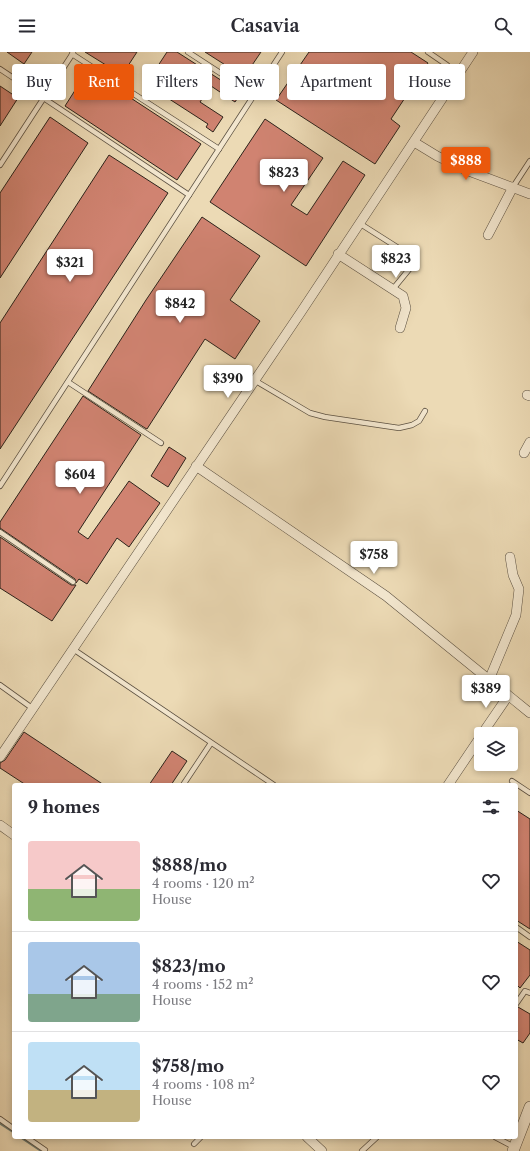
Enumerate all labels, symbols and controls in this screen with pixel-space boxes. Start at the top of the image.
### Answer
icon: menu [16,15,38,37]
text: Casavia [230,15,300,37]
icon: search [492,15,514,37]
chip: Buy [12,64,66,100]
chip: Rent [74,64,134,100]
chip: Filters [142,64,212,100]
chip: New [220,64,279,100]
chip: Apartment [287,64,386,100]
chip: House [394,64,465,100]
pin: $888 [442,147,490,181]
text: $888 [450,152,482,168]
pin: $823 [260,159,308,193]
text: $823 [269,164,299,180]
pin: $823 [372,245,420,279]
pin: $321 [46,249,94,283]
text: $823 [381,250,411,266]
text: $321 [56,254,84,270]
pin: $842 [156,290,204,324]
text: $842 [165,295,195,311]
pin: $390 [204,365,252,399]
text: $390 [213,370,243,386]
pin: $604 [56,461,104,495]
text: $604 [64,466,96,482]
pin: $758 [350,541,398,575]
text: $758 [359,546,389,562]
pin: $389 [462,675,510,709]
text: $389 [471,680,501,696]
map controls [474,727,518,771]
button: layers [474,727,518,771]
icon: filters [480,796,502,818]
text: 9 homes [28,797,100,817]
text: $888/mo [152,855,227,875]
icon: home [60,857,108,905]
icon: heart [480,870,502,892]
text: 4 rooms · 120 m² [152,875,255,891]
text: House [152,891,192,907]
text: $823/mo [152,956,226,976]
icon: home [60,958,108,1006]
icon: heart [480,971,502,993]
text: 4 rooms · 152 m² [152,976,253,992]
text: House [152,992,192,1008]
text: $758/mo [152,1056,224,1076]
icon: home [60,1058,108,1106]
icon: heart [480,1071,502,1093]
text: 4 rooms · 108 m² [152,1076,255,1092]
text: House [152,1092,192,1108]

